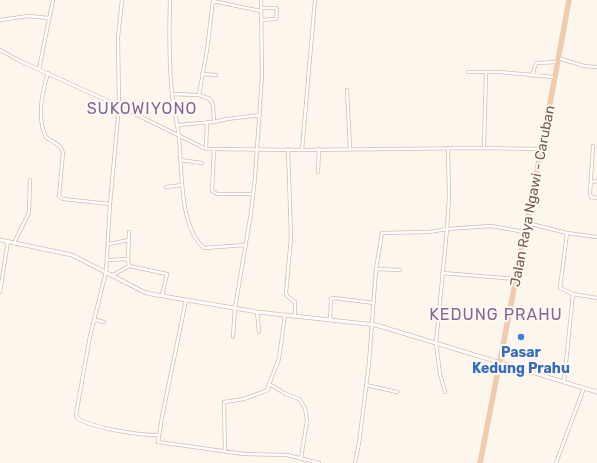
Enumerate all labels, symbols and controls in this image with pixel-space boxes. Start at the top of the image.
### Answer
district label: SUKOWIYONO [87,99,197,118]
street label: Jalan Raya Ngawi - Caruban [507,104,558,288]
district label: KEDUNG PRAHU [429,305,563,324]
marker: Pasar Kedung Prahu [516,332,526,342]
place label: Pasar Kedung Prahu [472,344,570,377]

